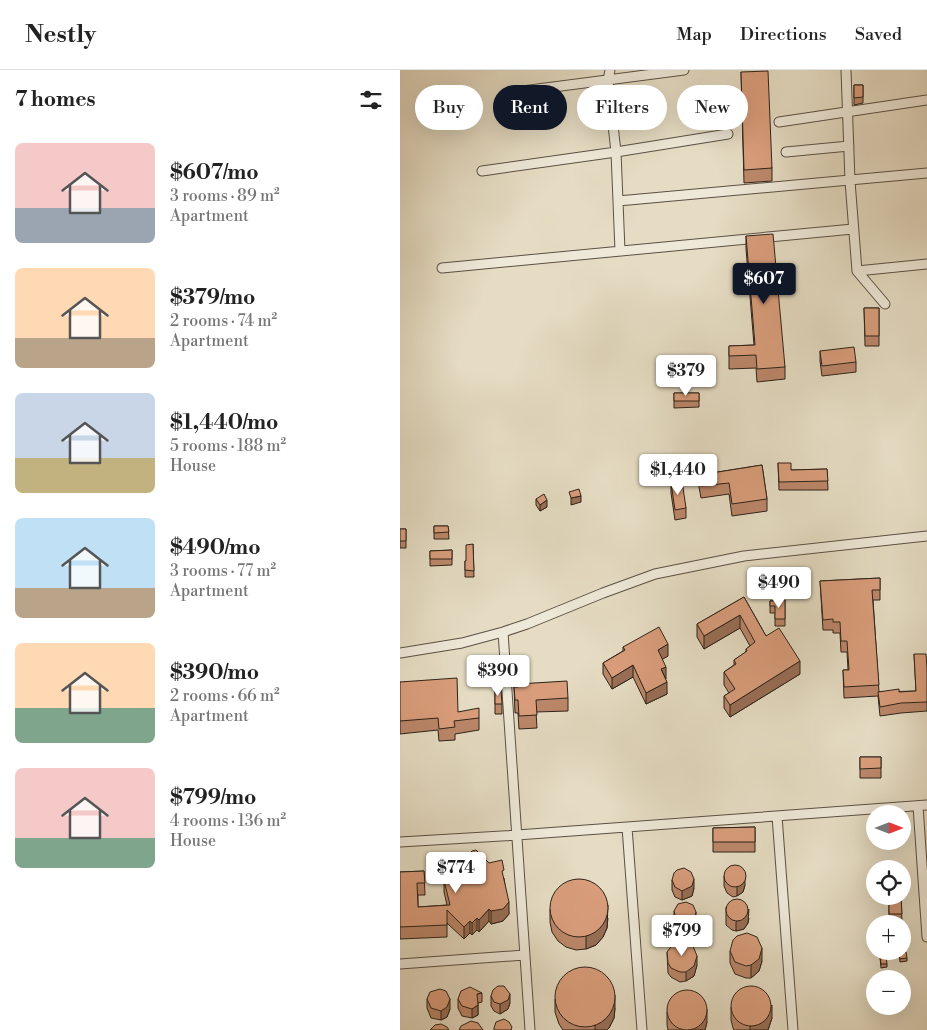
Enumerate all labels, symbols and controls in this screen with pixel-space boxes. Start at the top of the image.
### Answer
text: Nestly [25,20,96,50]
text: Map [676,23,712,46]
text: Directions [740,23,827,46]
text: Saved [855,23,902,46]
chip: Buy [415,85,483,130]
chip: Rent [493,85,567,130]
chip: Filters [577,85,667,130]
chip: New [677,85,748,130]
icon: filters [357,86,385,114]
text: 7 homes [15,87,96,113]
text: $607/mo [170,160,259,186]
icon: home [55,163,115,223]
text: 3 rooms · 89 m² [170,186,280,206]
text: Apartment [170,206,249,226]
pin: $607 [734,262,794,305]
text: $607 [744,269,784,289]
text: $379/mo [170,285,255,311]
icon: home [55,288,115,348]
text: 2 rooms · 74 m² [170,311,277,331]
text: Apartment [170,331,249,351]
pin: $379 [656,354,716,397]
text: $379 [667,361,705,381]
text: $1,440/mo [170,410,279,436]
icon: home [55,413,115,473]
text: 5 rooms · 188 m² [170,436,286,456]
pin: $1,440 [637,454,719,496]
text: House [170,456,216,476]
text: $1,440 [650,460,706,480]
text: $490/mo [170,535,261,561]
icon: home [55,538,115,598]
text: 3 rooms · 77 m² [170,561,276,581]
pin: $490 [749,566,809,609]
text: $490 [758,573,800,593]
text: Apartment [170,581,249,601]
pin: $390 [468,654,528,697]
text: $390/mo [170,660,259,686]
text: $390 [478,661,518,681]
icon: home [55,663,115,723]
text: 2 rooms · 66 m² [170,686,280,706]
text: Apartment [170,706,249,726]
text: $799/mo [170,785,256,811]
icon: home [55,788,115,848]
north arrow [866,805,911,850]
map controls [866,805,911,1015]
text: 4 rooms · 136 m² [170,811,286,831]
text: House [170,831,216,851]
pin: $774 [426,852,486,894]
text: $774 [437,858,475,878]
button: locate [866,860,911,905]
pin: $799 [652,914,712,957]
button: + [866,915,911,960]
text: $799 [663,921,701,941]
button: − [866,970,911,1015]

